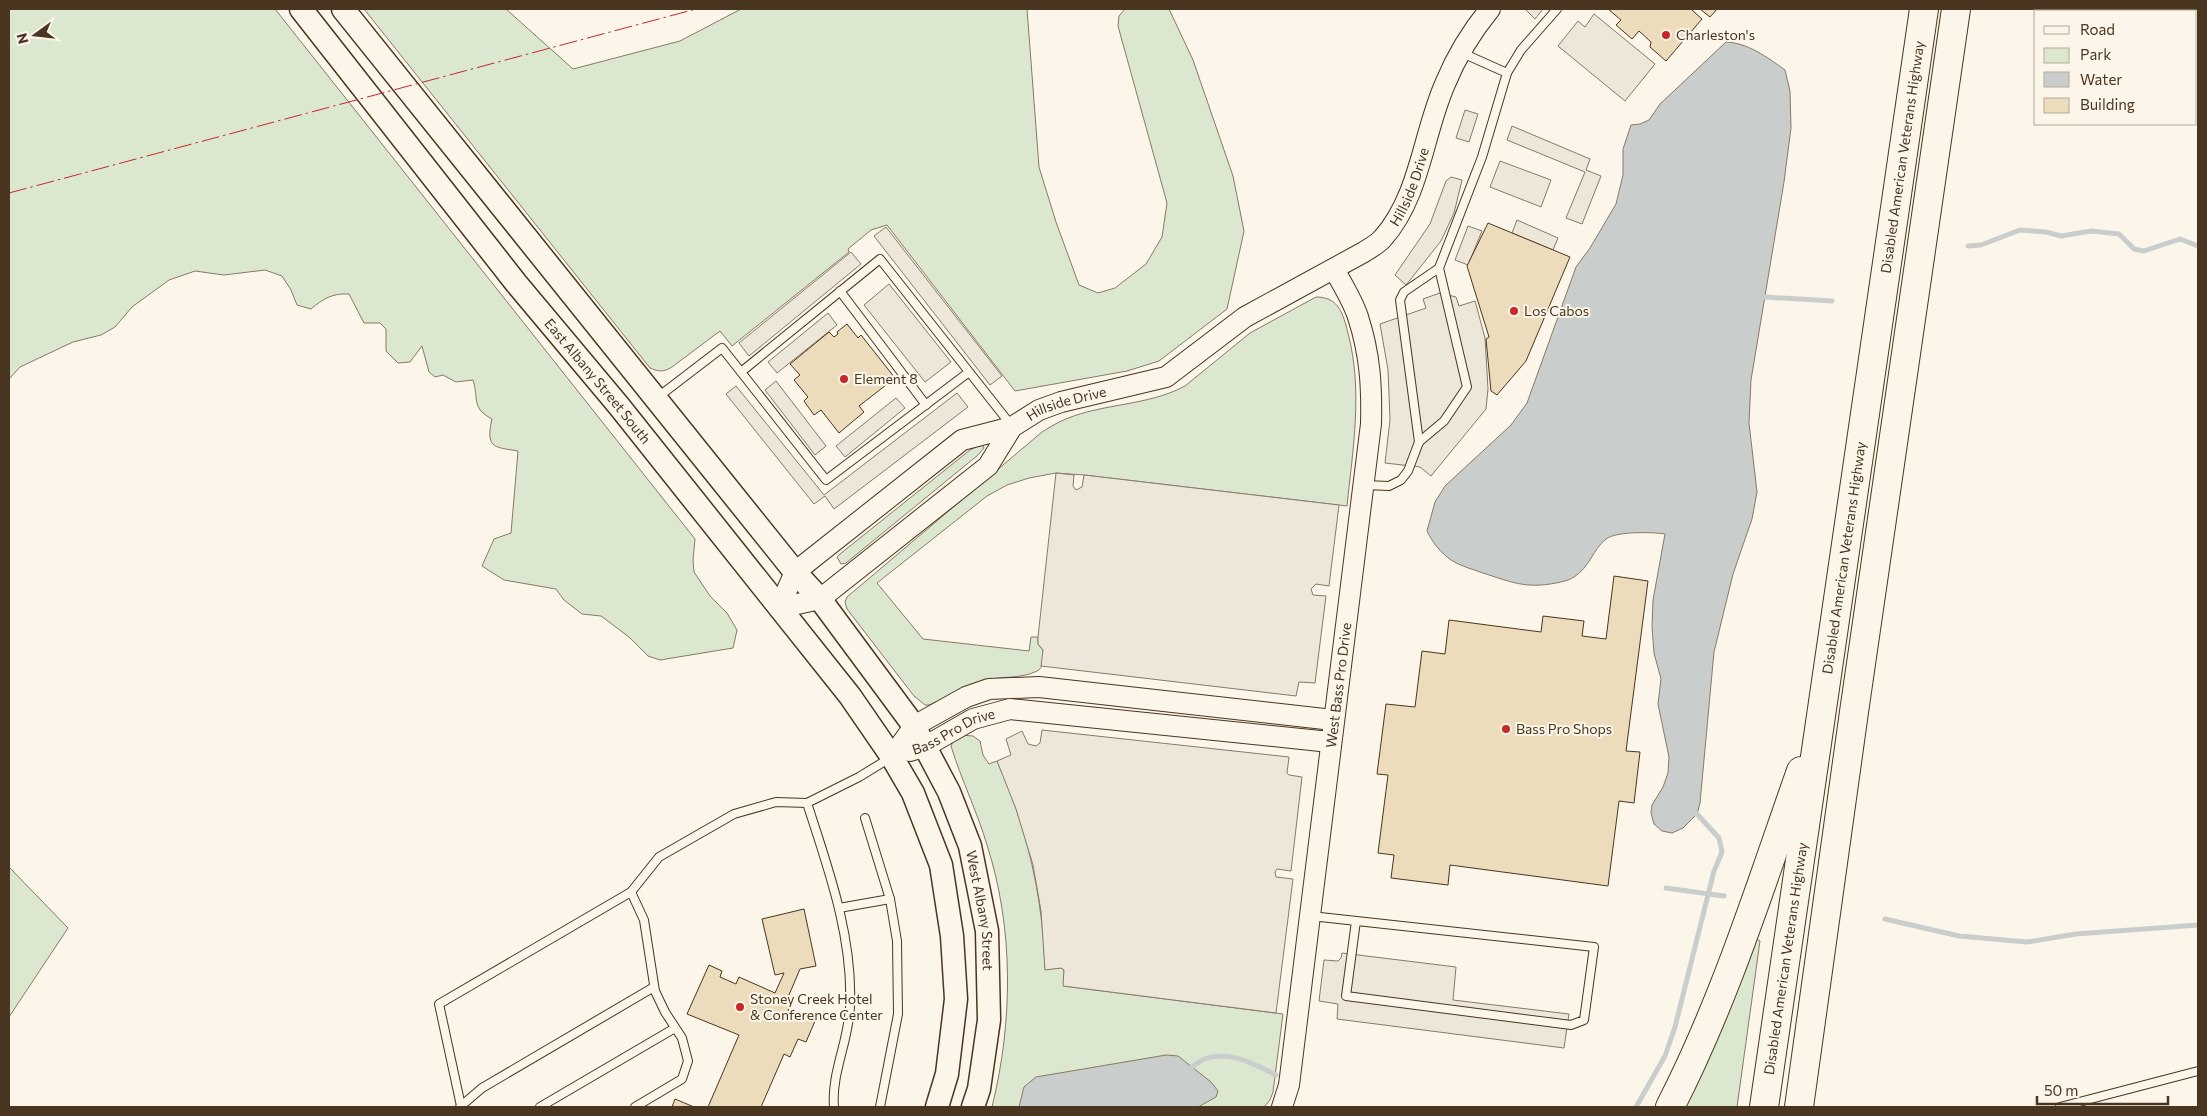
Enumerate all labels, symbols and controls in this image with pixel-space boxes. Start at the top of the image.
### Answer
north arrow [10,10,60,60]
legend [2034,10,2197,125]
text: Road [2080,20,2115,38]
place label: Charleston's [1676,26,1755,43]
marker: Charleston's [1660,29,1672,41]
text: N [12,31,32,46]
street label: Disabled American Veterans Highway [1877,39,1927,274]
text: Park [2080,45,2111,63]
text: Water [2080,70,2122,88]
text: Building [2080,95,2135,113]
street label: Hillside Drive [1386,146,1432,229]
place label: Los Cabos [1524,302,1589,319]
marker: Los Cabos [1508,305,1520,317]
street label: East Albany Street South [541,315,655,447]
place label: Element 8 [854,370,918,387]
marker: Element 8 [838,373,850,385]
street label: Hillside Drive [1023,383,1108,424]
street label: Disabled American Veterans Highway [1818,440,1869,675]
street label: West Bass Pro Drive [1322,621,1354,749]
street label: Bass Pro Drive [910,704,997,758]
place label: Bass Pro Shops [1516,720,1612,737]
marker: Bass Pro Shops [1500,723,1512,735]
street label: Disabled American Veterans Highway [1760,841,1810,1076]
street label: West Albany Street [963,849,997,971]
place label: Stoney Creek Hotel & Conference Center [750,990,883,1023]
marker: Stoney Creek Hotel & Conference Center [734,1001,746,1013]
scale bar [2037,1074,2168,1106]
text: 50 m [2044,1081,2078,1099]

